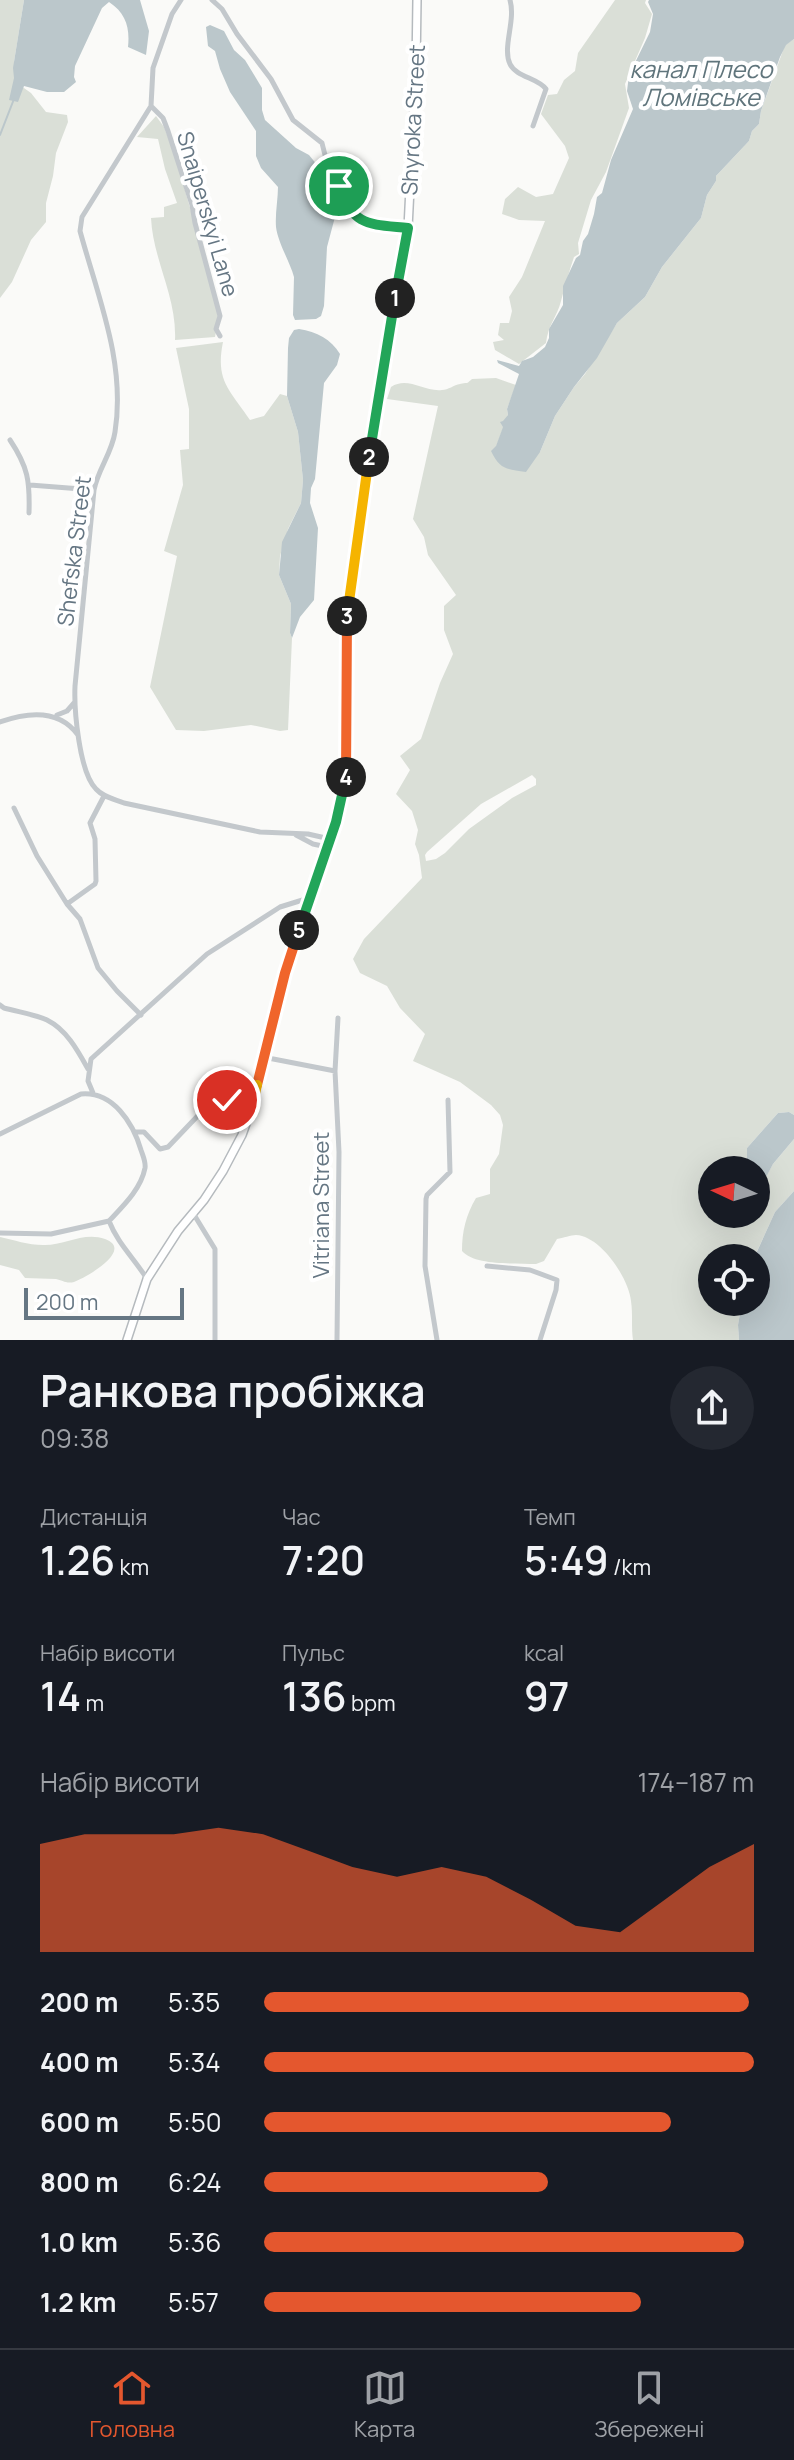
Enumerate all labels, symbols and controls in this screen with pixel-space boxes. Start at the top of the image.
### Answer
street label: Shyroka Street [394,44,432,196]
water label: канал Плесо Ломівське [630,52,774,113]
street label: Snaiperskyi Lane [170,128,246,300]
pin [305,152,373,220]
icon: arrive [317,164,361,208]
pin: 1 [375,278,415,318]
text: 1 [390,283,400,313]
pin: 2 [349,437,389,477]
text: 2 [362,442,376,472]
street label: Shefska Street [50,474,98,628]
pin: 3 [327,596,367,636]
text: 3 [341,601,353,631]
pin: 4 [326,757,366,797]
text: 4 [339,762,353,792]
pin: 5 [279,910,319,950]
text: 5 [293,915,305,945]
pin [193,1066,261,1134]
icon: check [205,1078,249,1122]
street label: Vitriana Street [306,1132,336,1278]
north arrow [698,1156,770,1228]
map controls [698,1156,770,1316]
button: locate [698,1244,770,1316]
scale bar [24,1284,184,1320]
text: 200 m [36,1287,98,1317]
text: Ранкова пробіжка [40,1360,425,1420]
button: share [670,1366,754,1450]
text: 09:38 [40,1420,109,1456]
text: Дистанція [40,1502,147,1532]
text: Час [282,1502,321,1532]
text: Темп [524,1502,576,1532]
text: 1.26 [40,1532,115,1587]
text: 7:20 [282,1532,365,1587]
text: 5:49 [524,1532,609,1587]
text: km [115,1552,149,1582]
text: /km [609,1552,651,1582]
text: Набір висоти [40,1638,175,1668]
text: Пульс [282,1638,345,1668]
text: kcal [524,1638,564,1668]
text: 14 [40,1668,81,1723]
text: 136 [282,1668,347,1723]
text: 97 [524,1668,570,1723]
text: m [81,1688,104,1718]
text: bpm [347,1688,396,1718]
text: Набір висоти [40,1764,200,1800]
text: 174–187 m [637,1764,754,1800]
text: 200 m [40,1984,118,2020]
text: 5:35 [168,1984,220,2020]
text: 400 m [40,2044,119,2080]
text: 5:34 [168,2044,221,2080]
text: 600 m [40,2104,119,2140]
text: 5:50 [168,2104,222,2140]
text: 800 m [40,2164,119,2200]
text: 6:24 [168,2164,222,2200]
text: 1.0 km [40,2224,118,2260]
text: 5:36 [168,2224,221,2260]
text: 1.2 km [40,2284,116,2320]
text: 5:57 [168,2284,219,2320]
tab: Головна [89,2366,175,2444]
tab: Карта [354,2366,415,2444]
tab: Збережені [594,2366,704,2444]

